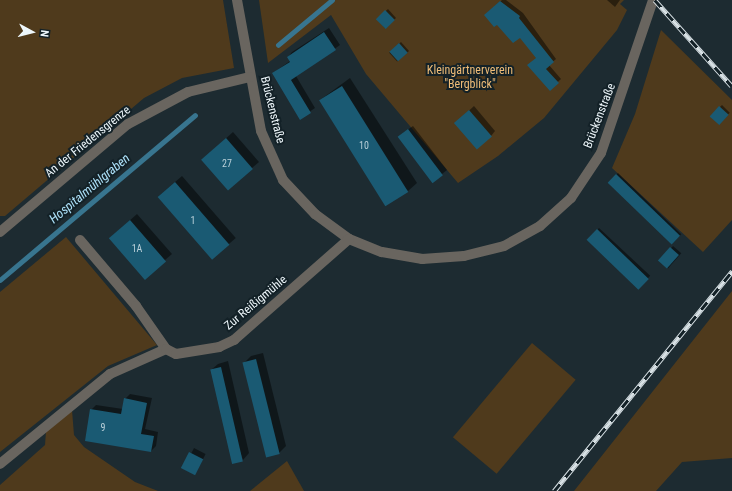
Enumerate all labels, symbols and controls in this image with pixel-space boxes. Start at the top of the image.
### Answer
north arrow [12,12,52,52]
text: N [38,29,51,38]
park label: Kleingärtnerverein "Bergblick" [427,64,513,92]
street label: Brückenstraße [257,75,287,145]
street label: Brückenstraße [581,82,619,150]
street label: An der Friedensgrenze [42,103,134,181]
house number: 10 [359,140,369,152]
water label: Hospitalmühlgraben [47,151,133,227]
house number: 27 [222,158,232,170]
house number: 1 [191,215,195,227]
house number: 1A [132,243,142,255]
street label: Zur Reißigmühle [222,273,290,333]
house number: 9 [101,422,105,434]

